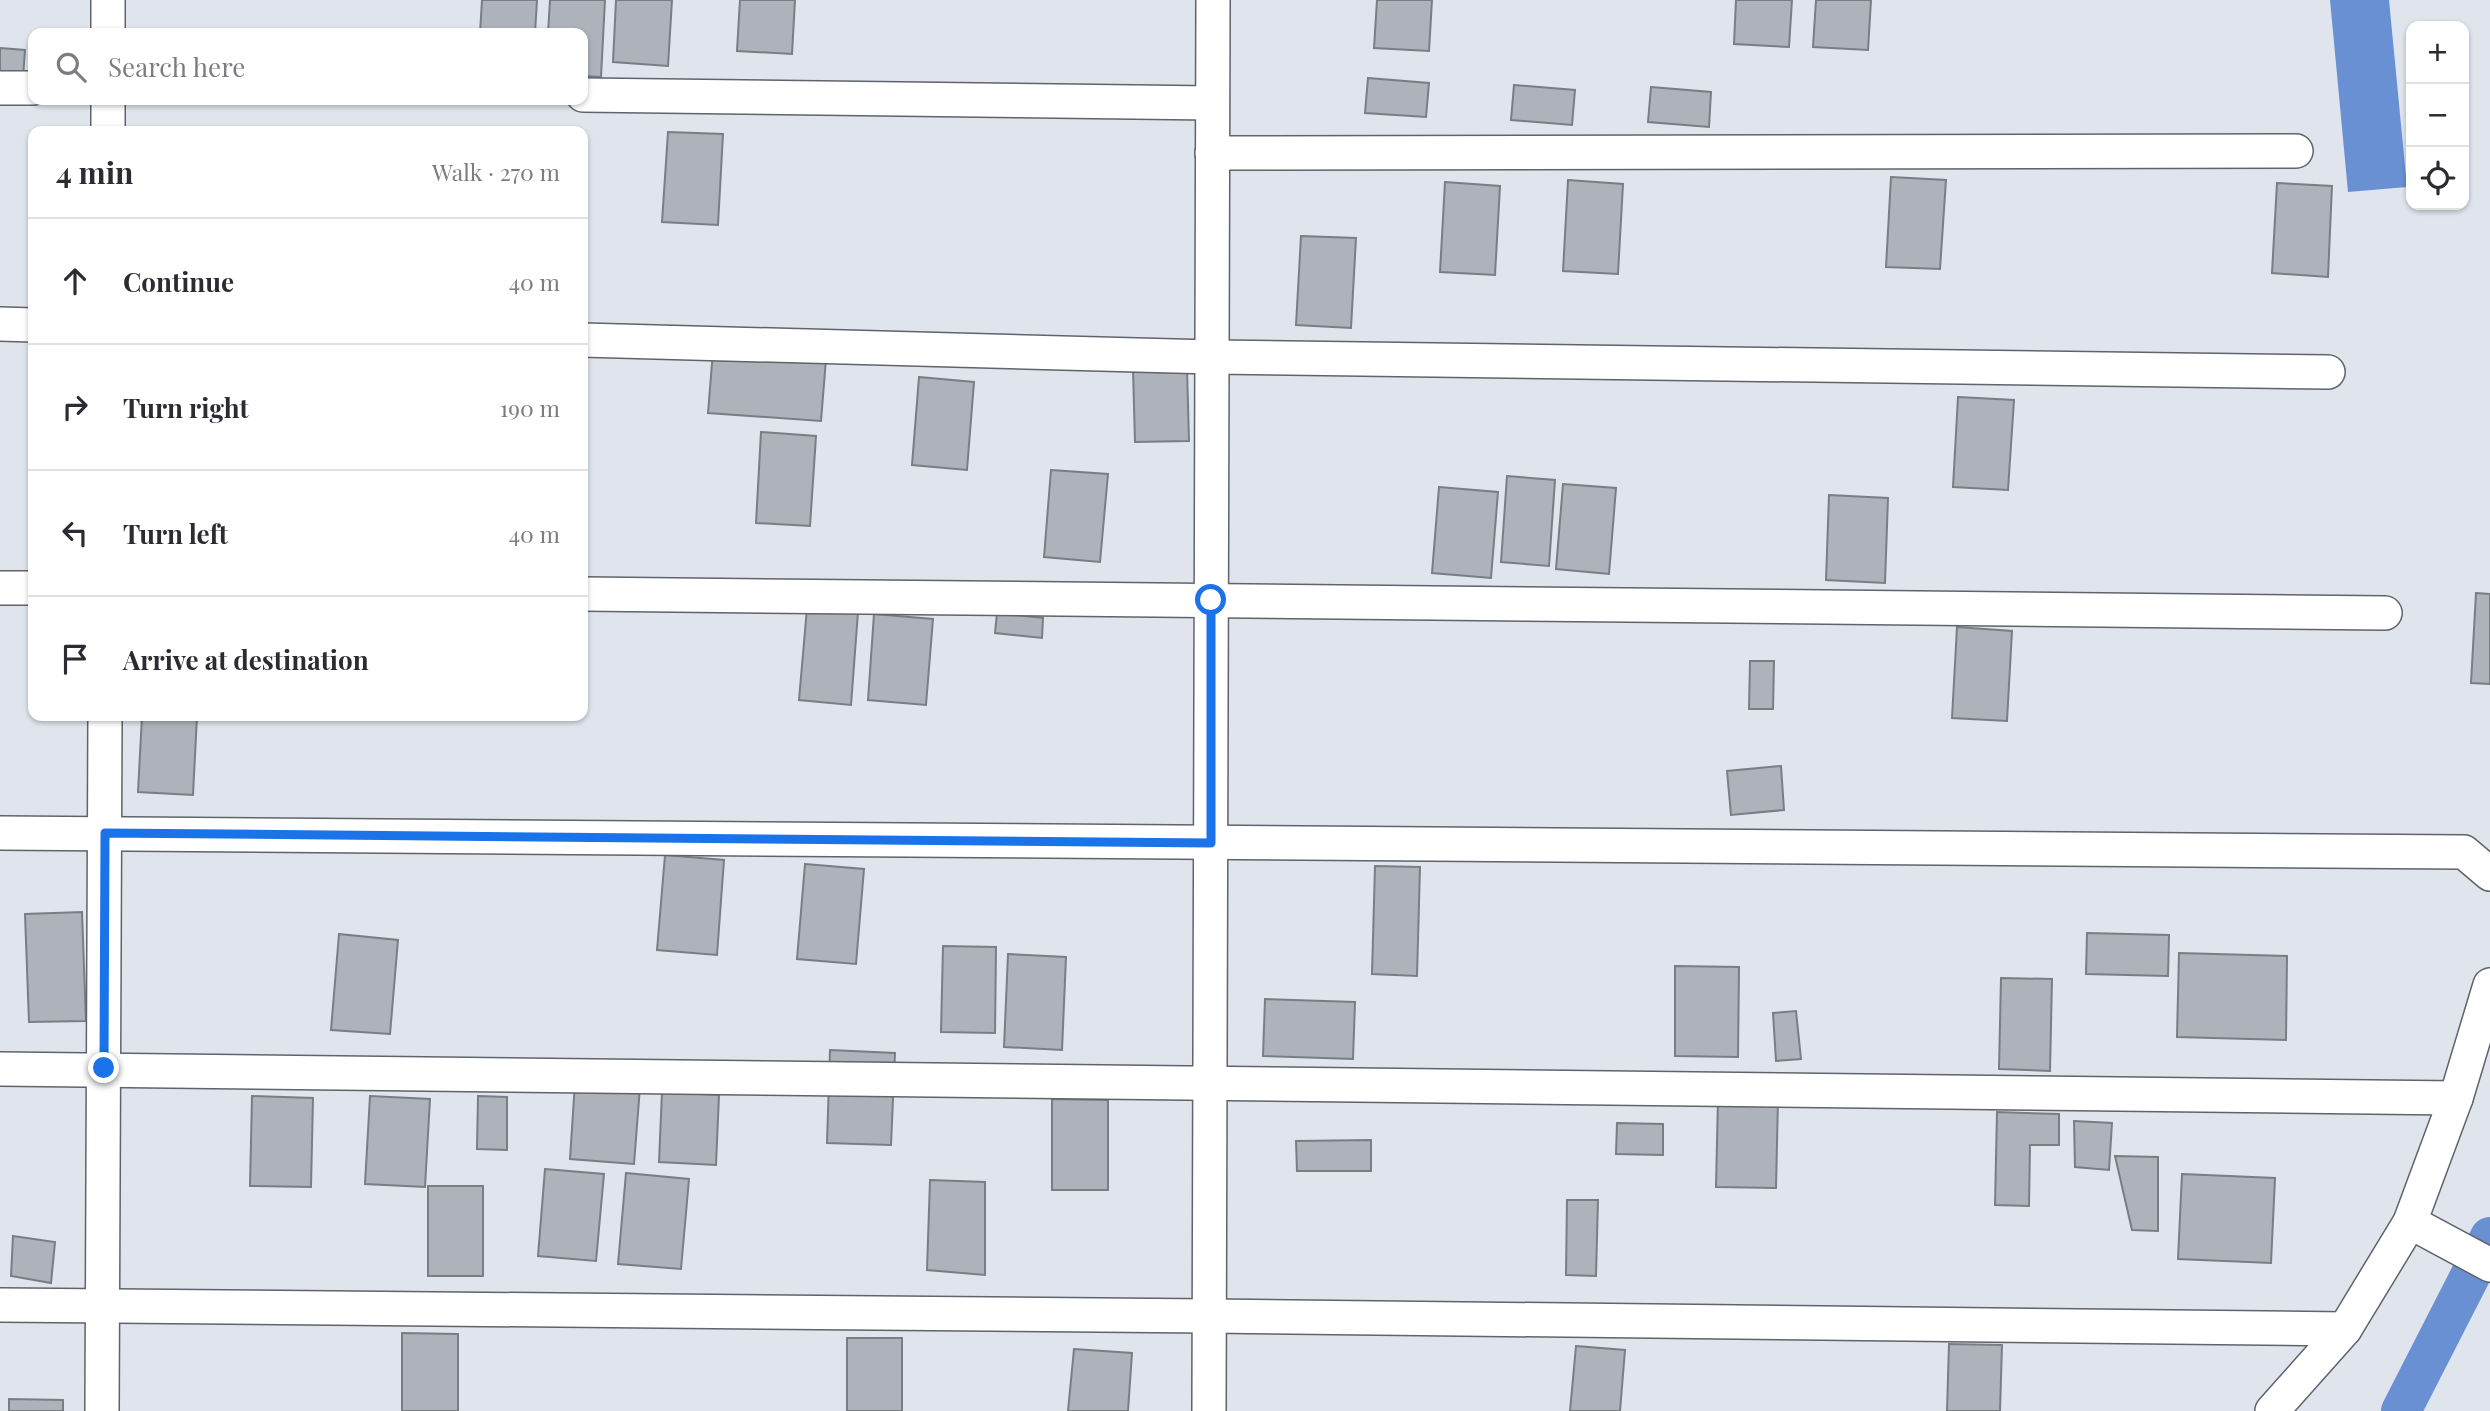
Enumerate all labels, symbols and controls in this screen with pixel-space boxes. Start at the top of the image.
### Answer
map controls [2406,21,2469,210]
button: + [2406,21,2469,84]
search box [28,28,588,105]
icon: search [52,48,90,86]
text: Search here [108,49,245,84]
button: − [2406,84,2469,147]
button: locate [2406,147,2469,210]
text: 4 min [56,152,134,192]
text: Walk · 270 m [432,156,560,187]
icon: ahead [56,262,94,300]
text: Continue [123,264,234,299]
text: 40 m [509,266,560,297]
icon: right [56,388,94,426]
text: Turn right [123,390,249,425]
text: 190 m [500,392,560,423]
icon: left [56,514,94,552]
text: Turn left [123,516,228,551]
text: 40 m [509,518,560,549]
route start [1195,584,1226,615]
icon: arrive [56,640,94,678]
text: Arrive at destination [123,642,369,677]
route end [88,1052,119,1083]

